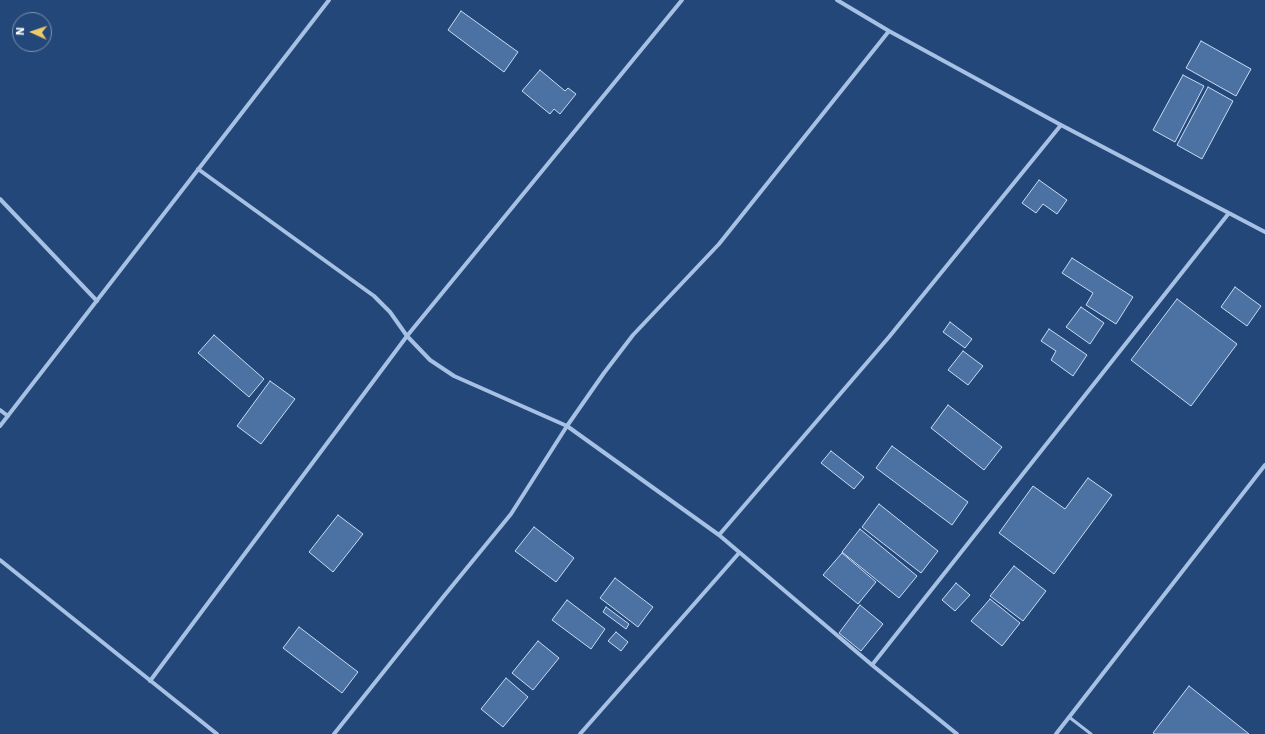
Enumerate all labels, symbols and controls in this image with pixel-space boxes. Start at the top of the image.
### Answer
north arrow [12,12,52,52]
text: N [14,27,27,36]

